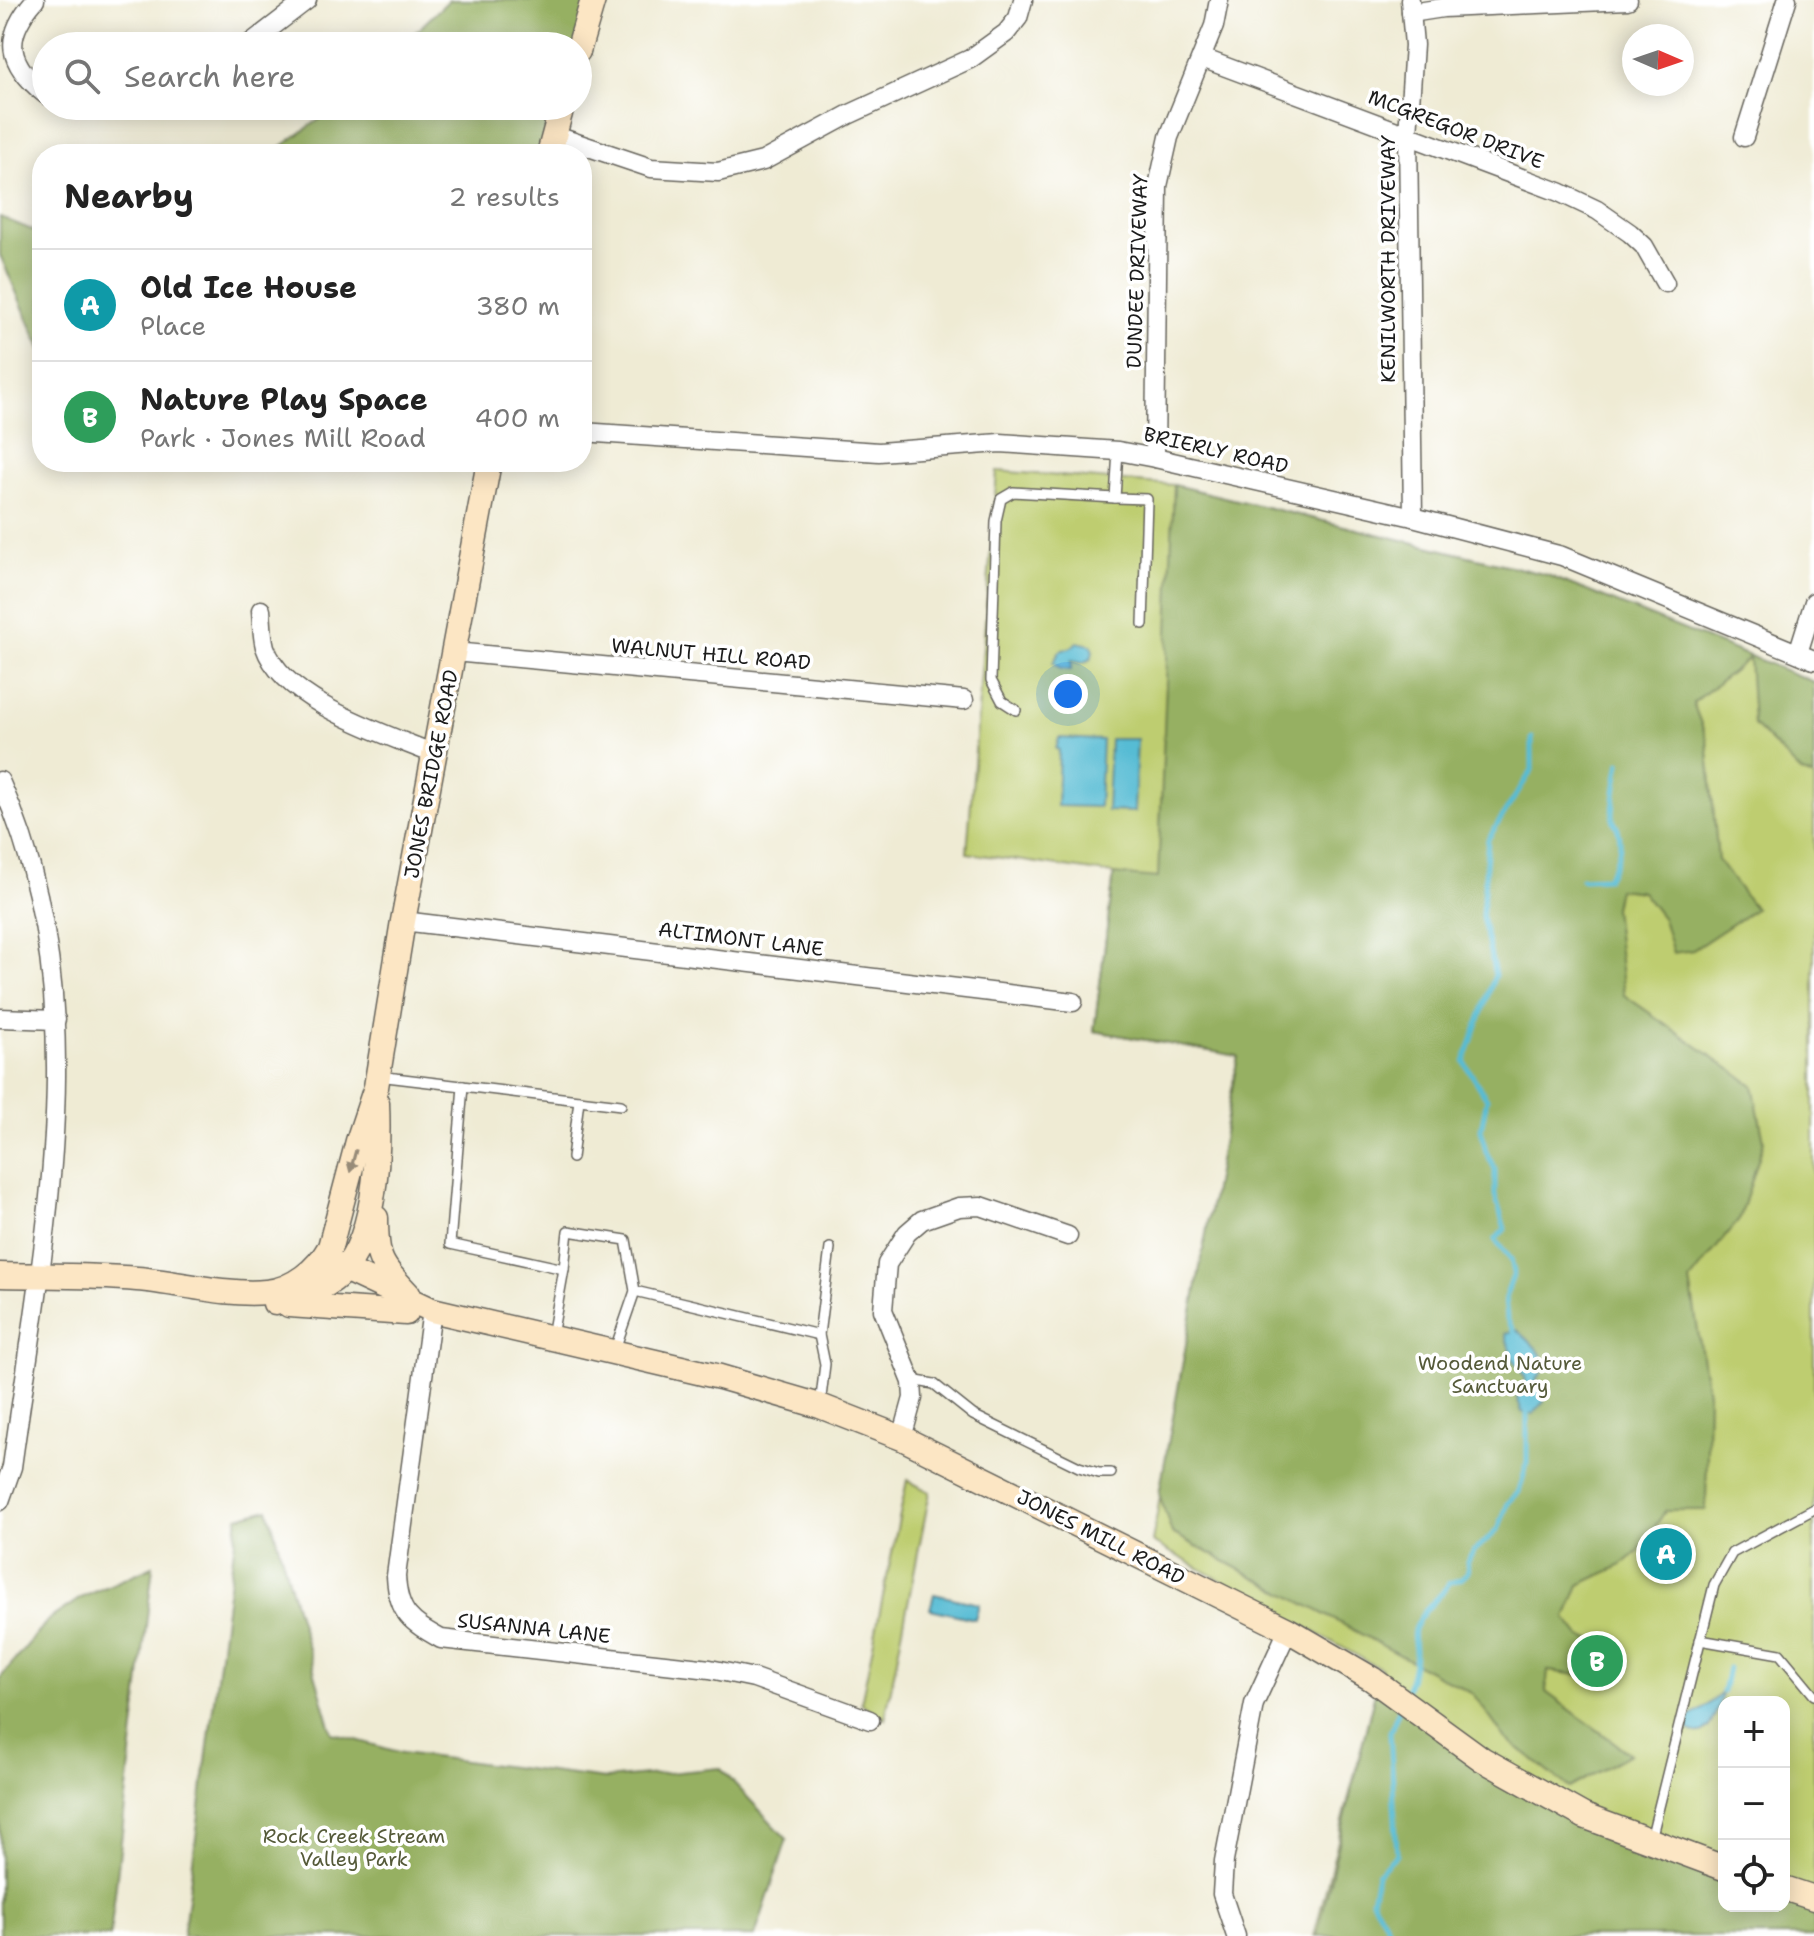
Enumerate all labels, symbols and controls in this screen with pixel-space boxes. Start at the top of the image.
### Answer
north arrow [1622,24,1694,96]
search box [32,32,592,120]
icon: search [60,54,104,98]
text: Search here [124,56,295,97]
street label: MCGREGOR DRIVE [1364,84,1548,174]
street label: KENILWORTH DRIVEWAY [1375,135,1401,383]
text: Nearby [64,173,194,219]
street label: DUNDEE DRIVEWAY [1121,173,1153,369]
text: 2 results [448,179,560,214]
text: Old Ice House [140,267,357,308]
text: A [80,288,100,323]
text: 380 m [475,288,560,323]
text: Place [140,308,206,343]
text: Nature Play Space [140,379,428,420]
text: B [82,400,98,435]
text: 400 m [475,400,560,435]
text: Park · Jones Mill Road [140,420,426,455]
street label: BRIERLY ROAD [1141,421,1291,479]
street label: WALNUT HILL ROAD [610,632,812,676]
street label: JONES BRIDGE ROAD [398,667,464,881]
your location [1048,674,1088,714]
street label: ALTIMONT LANE [657,916,825,962]
one-way arrow [346,1149,359,1174]
park label: Woodend Nature Sanctuary [1418,1350,1582,1399]
street label: JONES MILL ROAD [1013,1483,1189,1591]
pin: A [1640,1524,1692,1584]
street label: SUSANNA LANE [456,1607,612,1649]
pin: B [1571,1631,1623,1691]
map controls [1718,1696,1790,1912]
button: + [1718,1696,1790,1768]
button: − [1718,1768,1790,1840]
park label: Rock Creek Stream Valley Park [263,1823,445,1872]
button: locate [1718,1840,1790,1912]

